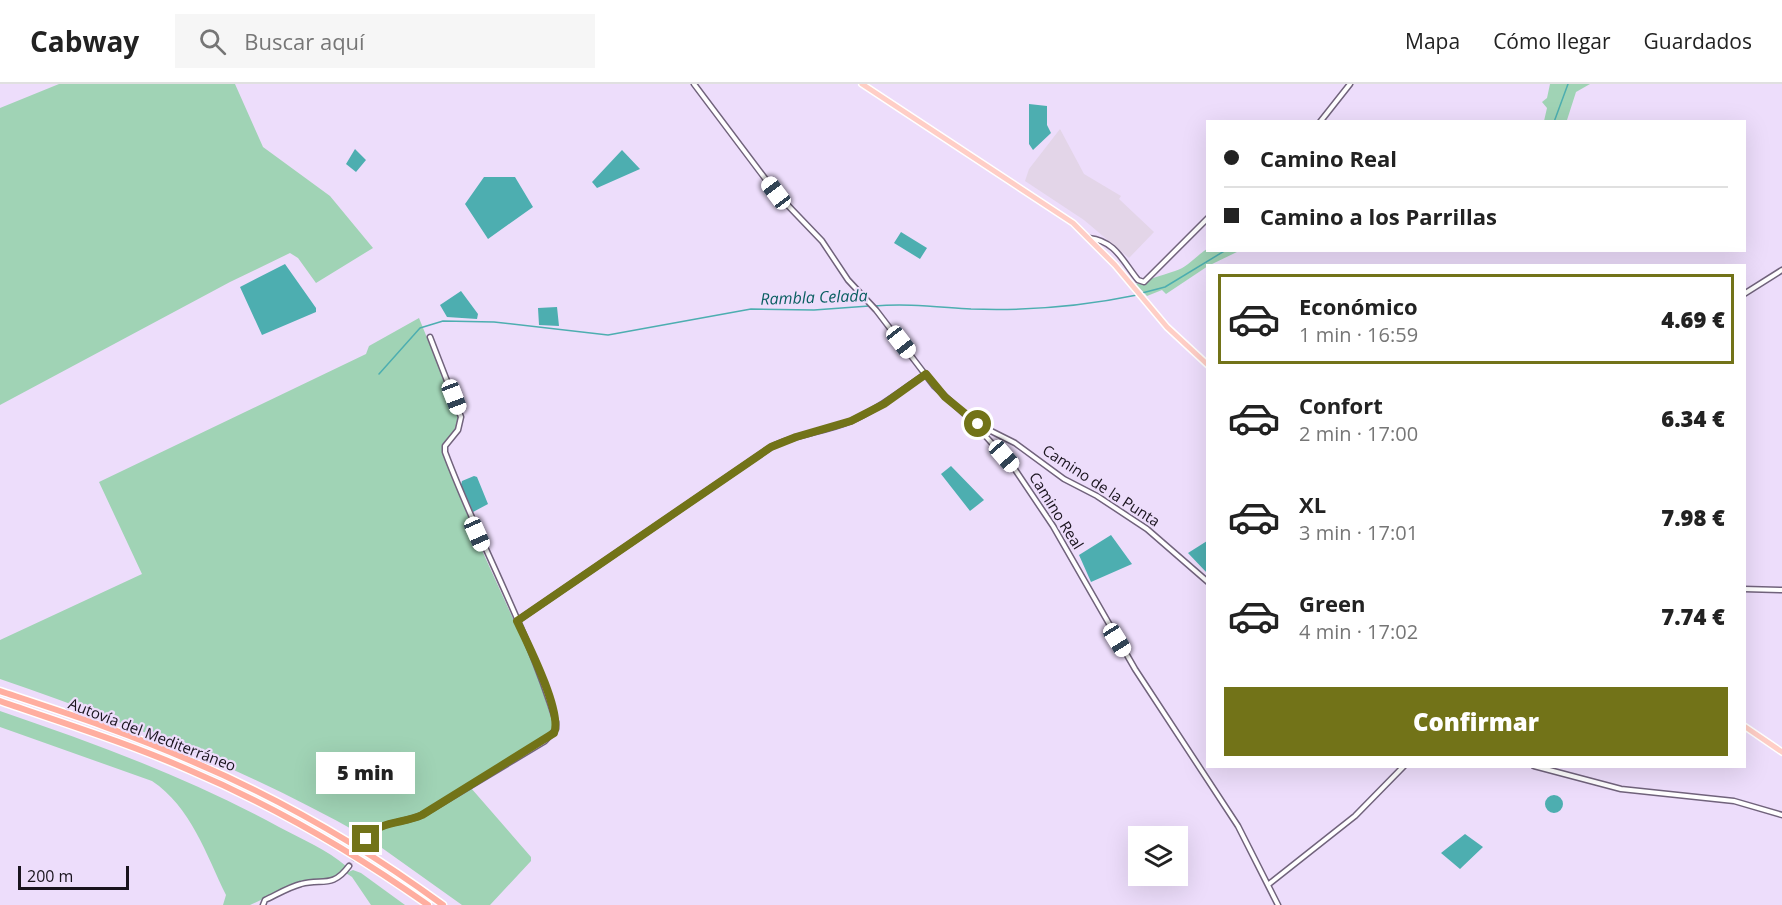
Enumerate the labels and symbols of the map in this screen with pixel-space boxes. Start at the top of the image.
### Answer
car [758,173,794,213]
water label: Rambla Celada [760,284,868,310]
car [883,322,919,362]
car [439,377,469,417]
route start [964,410,991,437]
car [985,437,1023,475]
street label: Camino de la Punta [1039,440,1164,531]
street label: Camino Real [1025,468,1088,553]
car [461,514,493,554]
car [1100,620,1134,660]
street label: Autovía del Mediterráneo [66,693,239,775]
callout: 5 min [316,752,416,794]
route end [352,825,379,852]
scale bar [18,863,129,890]

